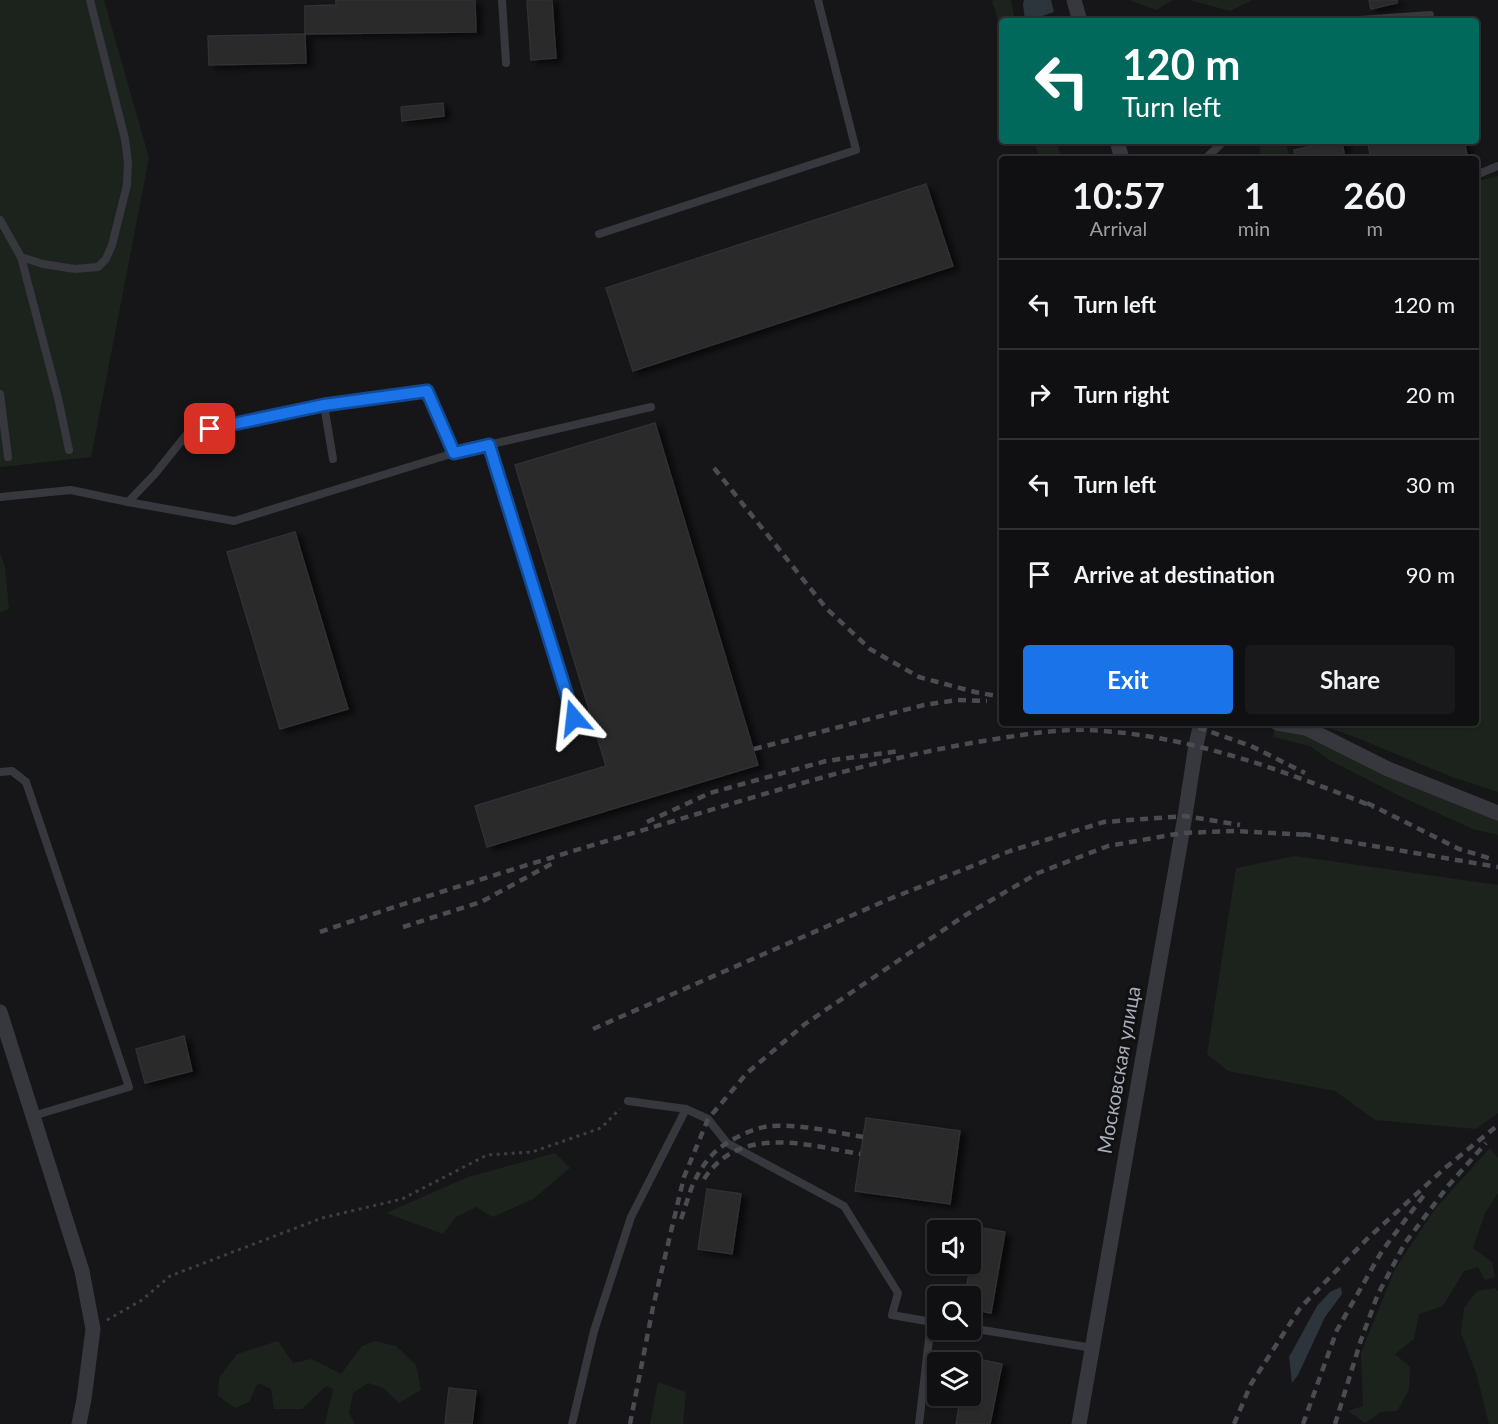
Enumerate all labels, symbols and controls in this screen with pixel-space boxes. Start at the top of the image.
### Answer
text: 120 m [1122,39,1240,89]
icon: left [1023,42,1101,120]
text: Turn left [1122,90,1221,123]
text: 10:57 [1072,173,1165,217]
text: 1 [1244,173,1265,217]
text: 260 [1343,173,1406,217]
text: Arrival [1090,216,1147,240]
text: min [1238,216,1270,240]
text: m [1366,216,1383,240]
icon: left [1023,288,1056,321]
text: Turn left [1074,291,1156,318]
text: 120 m [1393,291,1455,318]
icon: right [1023,378,1056,411]
text: Turn right [1074,381,1169,408]
text: 20 m [1406,381,1455,408]
pin [184,403,235,454]
icon: arrive [193,412,226,445]
icon: left [1023,468,1056,501]
text: Turn left [1074,471,1156,498]
text: 30 m [1406,471,1455,498]
icon: arrive [1023,558,1056,591]
text: Arrive at destination [1074,561,1275,588]
text: 90 m [1406,561,1455,588]
button: Exit [1023,645,1233,714]
button: Share [1245,645,1455,714]
position arrow [542,686,606,750]
street label: Московская улица [1091,984,1145,1156]
map controls [927,1220,981,1406]
button: sound [927,1220,981,1274]
button: search [927,1286,981,1340]
button: layers [927,1352,981,1406]

